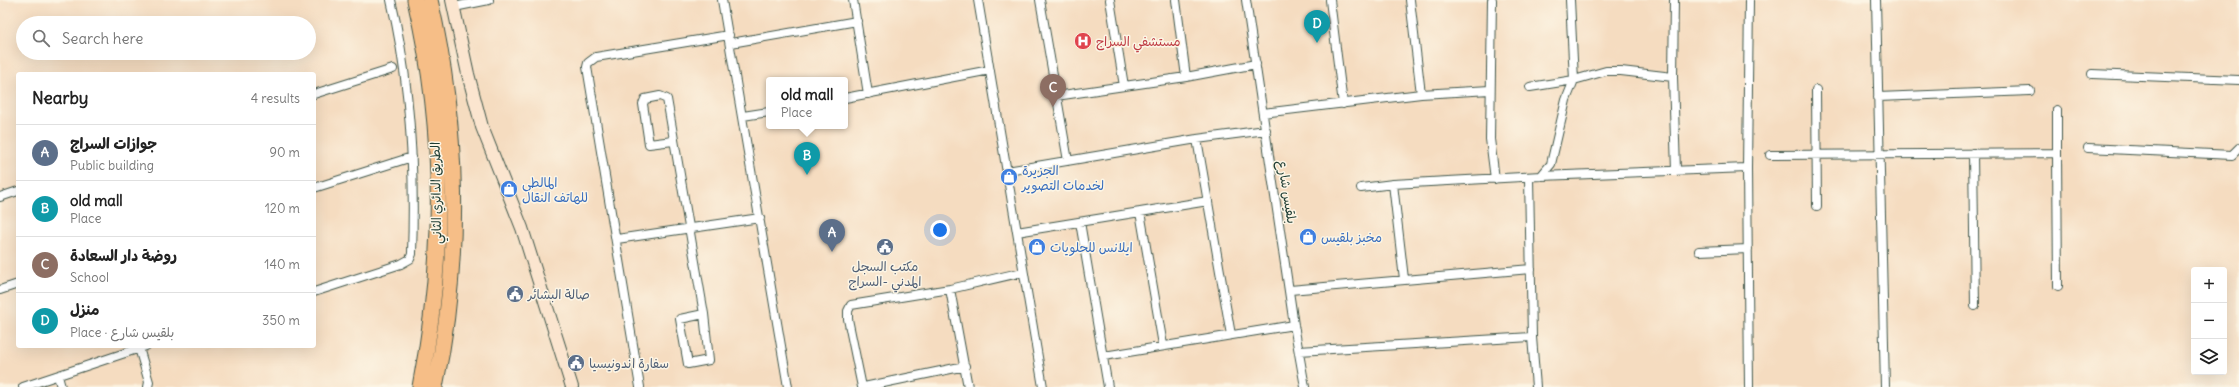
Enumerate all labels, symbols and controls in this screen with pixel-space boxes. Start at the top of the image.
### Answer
pin: D [1304,10,1330,43]
search box [16,16,316,60]
icon: search [30,27,52,49]
text: Search here [62,29,143,48]
hospital icon: مستشفي السراج [1073,31,1093,51]
place label: مستشفي السراج [1096,33,1181,53]
pin: C [1040,74,1066,107]
popup [766,77,848,129]
text: old mall [781,85,833,104]
text: Nearby [32,87,88,109]
text: 4 results [251,90,300,107]
text: Place [781,104,812,121]
text: جوازات السراج [70,134,157,153]
street label: الطريق الدائري الثاني [427,142,448,244]
pin: B [794,142,820,175]
text: A [41,144,49,161]
text: 90 m [269,144,300,161]
text: Public building [70,157,154,174]
street label: بلقيس شارع [1273,159,1300,225]
place label: الجزيرة لخدمات التصوير [1021,162,1104,194]
shop icon: الجزيرة لخدمات التصوير [999,167,1019,187]
place label: المالطى للهاتف النقال [522,174,588,206]
shop icon: المالطى للهاتف النقال [499,179,519,199]
text: old mall [70,191,123,210]
text: B [41,200,49,217]
text: 120 m [265,200,300,217]
text: Place [70,210,101,227]
pin: A [819,219,845,252]
your location [930,220,950,240]
shop icon: مخبز بلقيس [1298,227,1318,247]
place label: مخبز بلقيس [1321,229,1382,246]
public building icon: مكتب السجل المدني -السراج [875,237,895,257]
shop icon: ايلانس للحلويات [1027,237,1047,257]
place label: ايلانس للحلويات [1050,239,1133,256]
text: روضة دار السعادة [70,246,177,265]
text: C [41,256,49,273]
text: 140 m [264,256,300,273]
place label: مكتب السجل المدني -السراج [849,258,921,293]
map controls [2191,267,2227,375]
button: + [2191,267,2227,303]
text: School [70,269,109,286]
public building icon: صالة البشائر [505,284,525,304]
place label: صالة البشائر [527,286,590,303]
text: منزل [70,300,99,319]
button: − [2191,303,2227,339]
text: D [40,312,50,329]
text: 350 m [262,312,300,329]
text: Place · بلقيس شارع [70,324,174,341]
button: layers [2191,339,2227,375]
public building icon: سفارة اندونيسيا [566,353,586,373]
place label: سفارة اندونيسيا [589,355,669,372]

